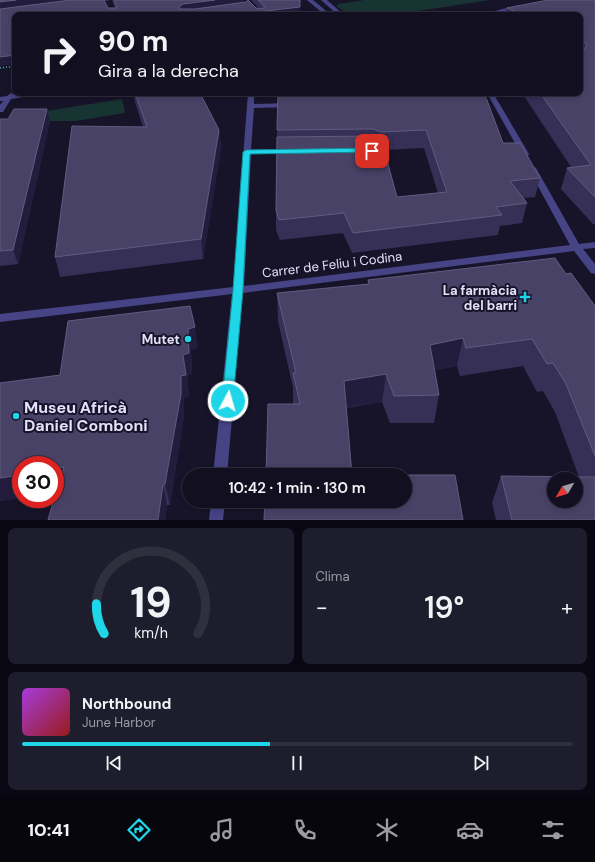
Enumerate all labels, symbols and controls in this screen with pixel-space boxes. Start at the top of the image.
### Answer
text: 90 m [98,23,168,60]
icon: right [32,28,84,80]
text: Gira a la derecha [98,59,239,83]
pin [355,134,389,168]
icon: arrive [361,140,383,162]
street label: Carrer de Feliu i Codina [261,247,403,282]
place label: La farmàcia del barri [443,282,517,314]
marker: La farmàcia del barri [520,292,530,302]
place label: Mutet [142,331,180,348]
marker: Mutet [183,334,193,344]
position arrow [207,380,249,422]
place label: Museu Africà Daniel Comboni [24,397,148,436]
marker: Museu Africà Daniel Comboni [11,411,21,421]
speed limit sign: 30 [12,456,64,508]
north arrow [547,472,583,508]
map controls [547,472,583,508]
text: 10:42 · 1 min · 130 m [228,478,366,498]
text: Clima [316,568,350,585]
text: 19 [130,576,172,630]
text: 19° [424,588,464,627]
text: − [316,593,328,622]
text: + [561,593,573,622]
text: km/h [134,624,168,642]
text: Northbound [82,694,171,714]
text: June Harbor [82,714,156,731]
icon: previous [103,752,125,774]
icon: pause [286,752,308,774]
icon: next [470,752,492,774]
icon: directions [125,816,153,844]
icon: music [208,816,236,844]
icon: phone [291,816,319,844]
icon: climate [373,816,401,844]
icon: car [456,816,484,844]
icon: filters [539,816,567,844]
text: 10:41 [27,818,70,842]

